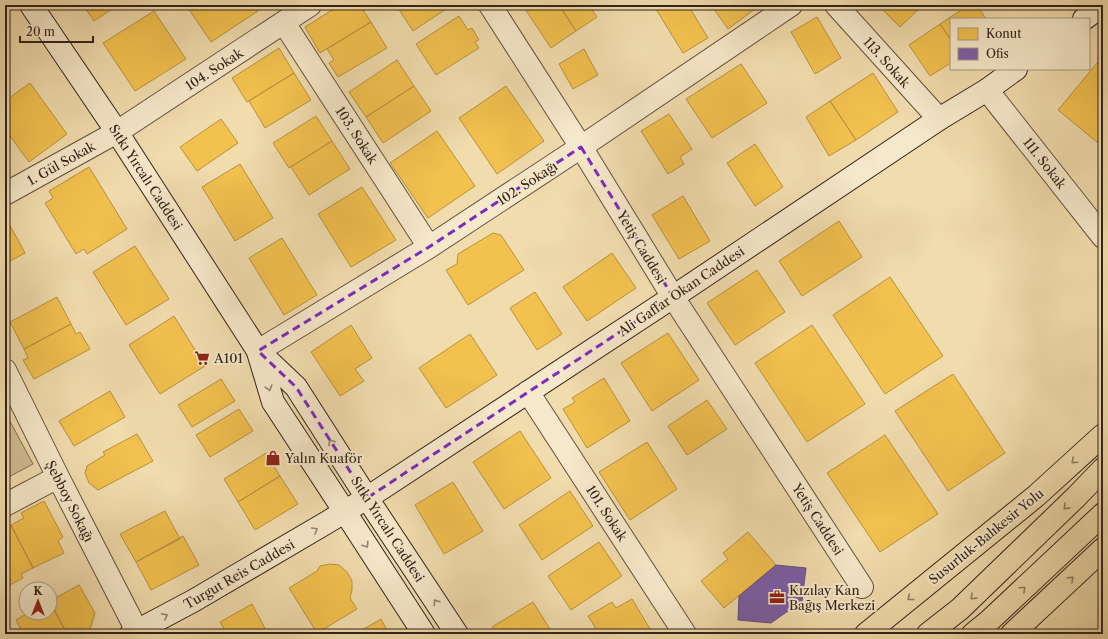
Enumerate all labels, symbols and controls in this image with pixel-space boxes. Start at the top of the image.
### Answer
scale bar [20,18,93,44]
legend [950,18,1090,70]
text: 20 m [26,24,55,39]
text: Konut [986,26,1022,41]
street label: 113. Sokak [860,33,914,91]
street label: 104. Sokak [182,44,246,94]
text: Ofis [986,46,1009,61]
street label: 103. Sokak [333,103,382,167]
street label: Sıtkı Yırcalı Caddesi [106,121,186,233]
street label: 111. Sokak [1020,134,1070,192]
street label: 1. Gül Sokak [24,138,98,188]
street label: 102. Sokağı [494,158,560,208]
street label: Yetiş Caddesi [613,207,670,286]
street label: Ali Gaffar Okan Caddesi [614,243,747,340]
supermarket icon: A101 [193,349,211,367]
place label: A101 [213,350,243,366]
one-way arrow [264,384,273,391]
one-way arrow [328,439,335,446]
shop icon: Yalın Kuaför [264,449,282,467]
place label: Yalın Kuaför [284,450,363,466]
one-way arrow [1071,456,1079,464]
street label: Şebboy Sokağı [43,458,97,544]
street label: Sıtkı Yırcalı Caddesi [348,473,428,585]
street label: Yetiş Caddesi [788,479,847,558]
street label: 101. Sokak [583,482,631,544]
street label: Susurluk-Balıkesir Yolu [925,485,1047,587]
one-way arrow [1063,502,1071,510]
one-way arrow [311,527,318,534]
street label: Turgut Reis Caddesi [181,536,297,612]
one-way arrow [362,540,369,547]
one-way arrow [1066,576,1074,583]
north arrow [18,581,58,621]
place label: Kızılay Kan Bağış Merkezi [789,582,875,613]
text: K [34,584,44,598]
one-way arrow [1018,587,1026,594]
office icon: Kızılay Kan Bağış Merkezi [768,588,786,606]
one-way arrow [970,592,977,599]
one-way arrow [907,593,915,600]
one-way arrow [433,599,440,606]
one-way arrow [161,613,169,620]

